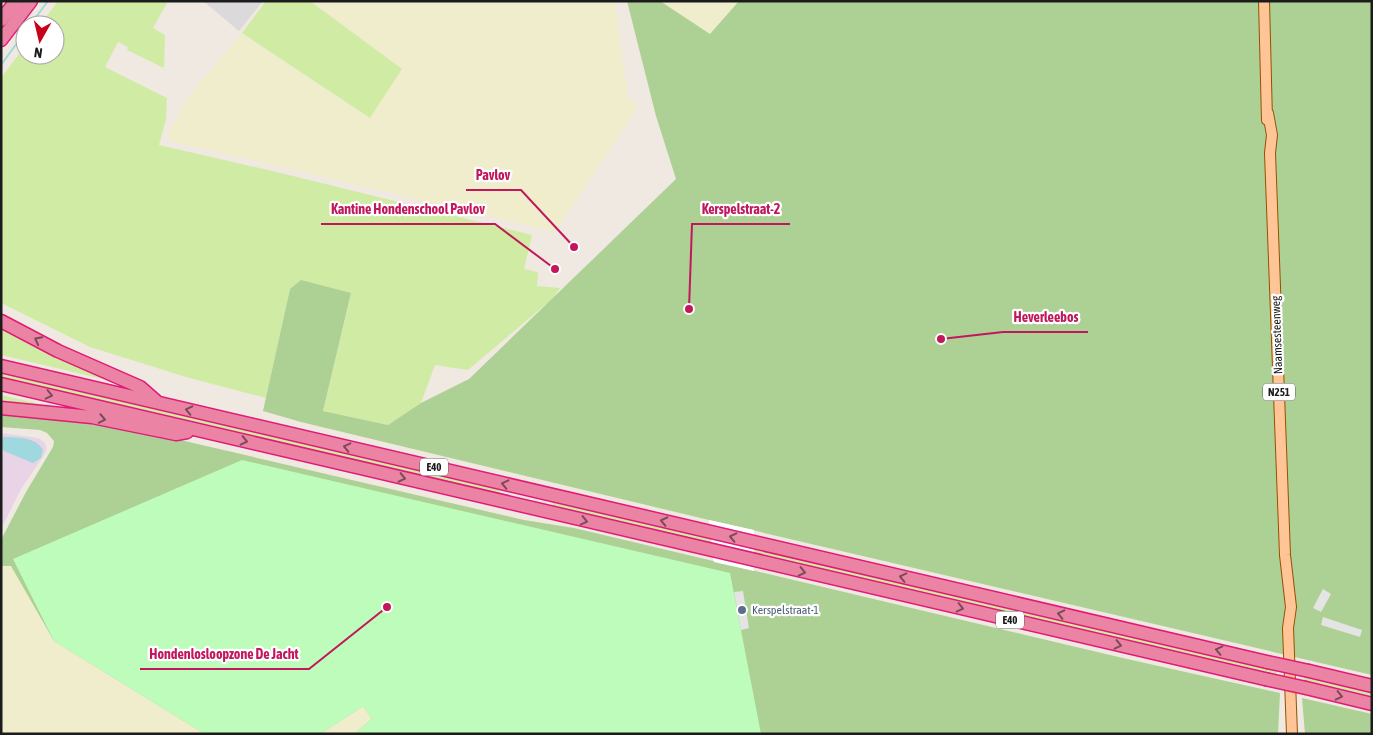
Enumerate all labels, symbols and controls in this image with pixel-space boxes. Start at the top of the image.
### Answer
north arrow [15,15,65,65]
text: N [33,44,43,61]
callout: Pavlov [466,161,521,190]
text: Pavlov [476,167,511,183]
callout: Kantine Hondenschool Pavlov [321,195,495,224]
callout: Kerspelstraat-2 [692,195,790,224]
text: Kantine Hondenschool Pavlov [331,201,485,217]
text: Kerspelstraat-2 [702,201,781,217]
street label: Naamsesteenweg [1269,295,1285,374]
callout: Heverleebos [1003,303,1088,332]
text: Heverleebos [1014,309,1078,325]
one-way arrow [34,336,43,346]
road number: N251 [1263,384,1295,401]
one-way arrow [44,389,53,400]
one-way arrow [184,405,193,416]
one-way arrow [97,414,106,424]
one-way arrow [239,435,248,446]
one-way arrow [343,442,352,453]
road number: E40 [420,458,448,476]
one-way arrow [398,472,407,483]
one-way arrow [501,479,510,490]
one-way arrow [579,515,588,526]
one-way arrow [659,516,668,527]
one-way arrow [728,532,737,543]
one-way arrow [797,566,806,577]
one-way arrow [898,572,907,583]
one-way arrow [955,602,964,613]
place label: Kerspelstraat-1 [752,603,819,617]
marker: Kerspelstraat-1 [736,604,748,616]
one-way arrow [1057,609,1066,620]
road number: E40 [996,612,1024,628]
one-way arrow [1114,639,1123,650]
callout: Hondenlosloopzone De Jacht [140,640,309,669]
one-way arrow [1215,645,1224,656]
text: Hondenlosloopzone De Jacht [149,646,299,662]
one-way arrow [1334,690,1343,701]

